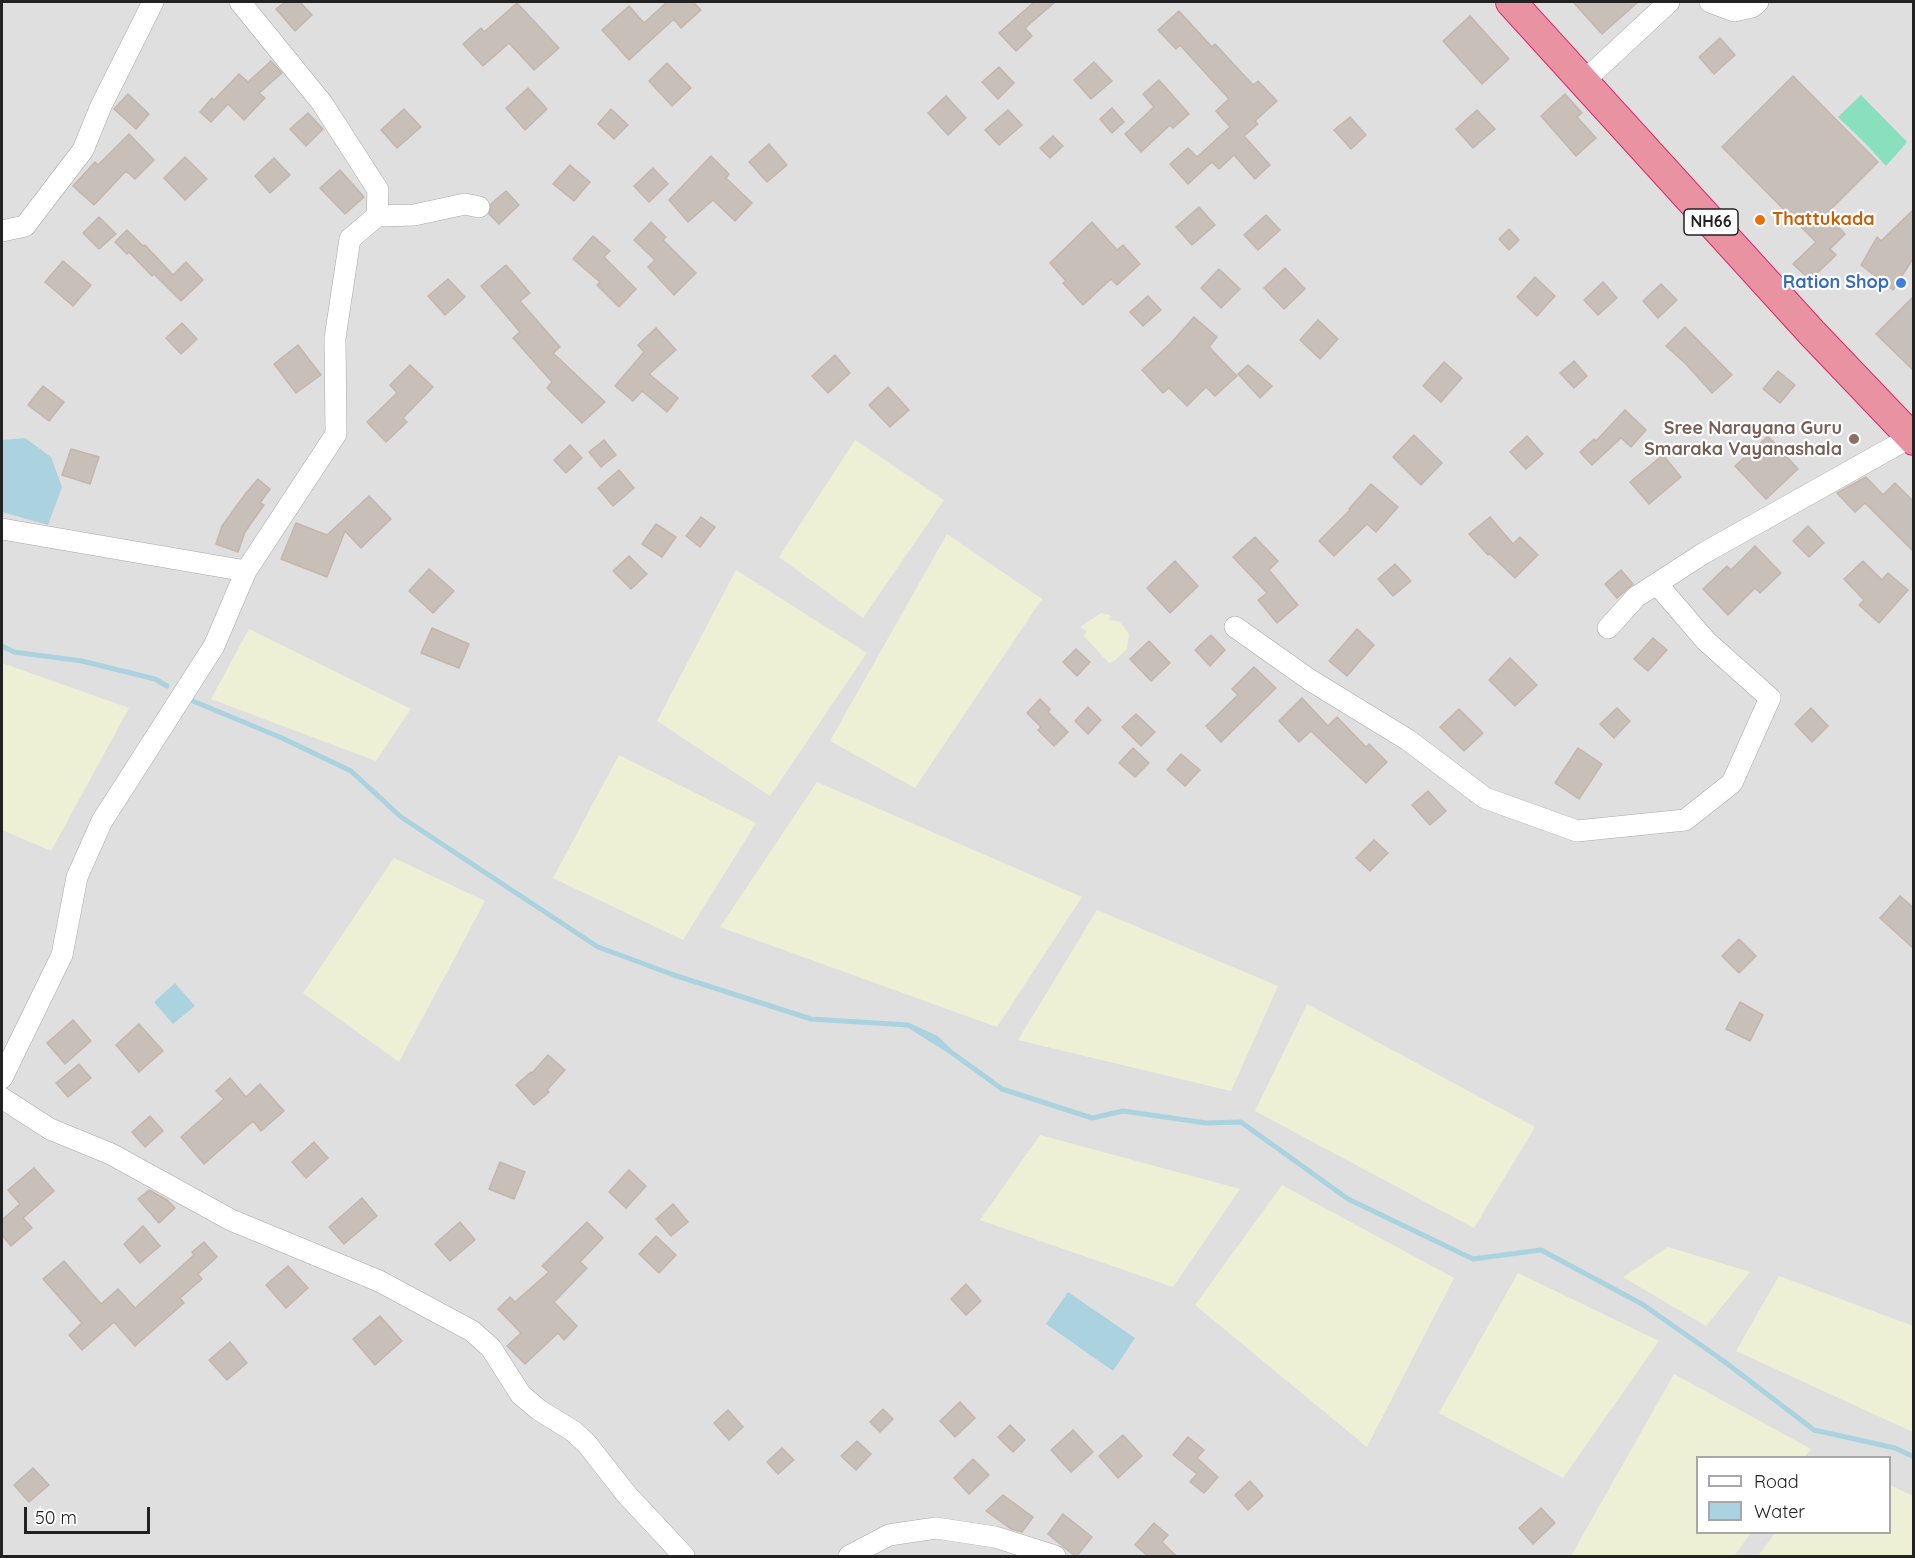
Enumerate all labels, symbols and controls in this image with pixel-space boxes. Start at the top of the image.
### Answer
road number: NH66 [1684,209,1738,235]
place label: Thattukada [1772,209,1874,231]
marker: Thattukada [1753,213,1767,227]
place label: Ration Shop [1783,272,1889,294]
marker: Ration Shop [1894,276,1908,290]
place label: Sree Narayana Guru Smaraka Vayanashala [1644,418,1842,460]
marker: Sree Narayana Guru Smaraka Vayanashala [1847,432,1861,446]
legend [1696,1456,1891,1534]
text: Road [1754,1470,1799,1493]
scale bar [27,1495,153,1533]
text: Water [1754,1500,1805,1523]
text: 50 m [35,1506,77,1529]

